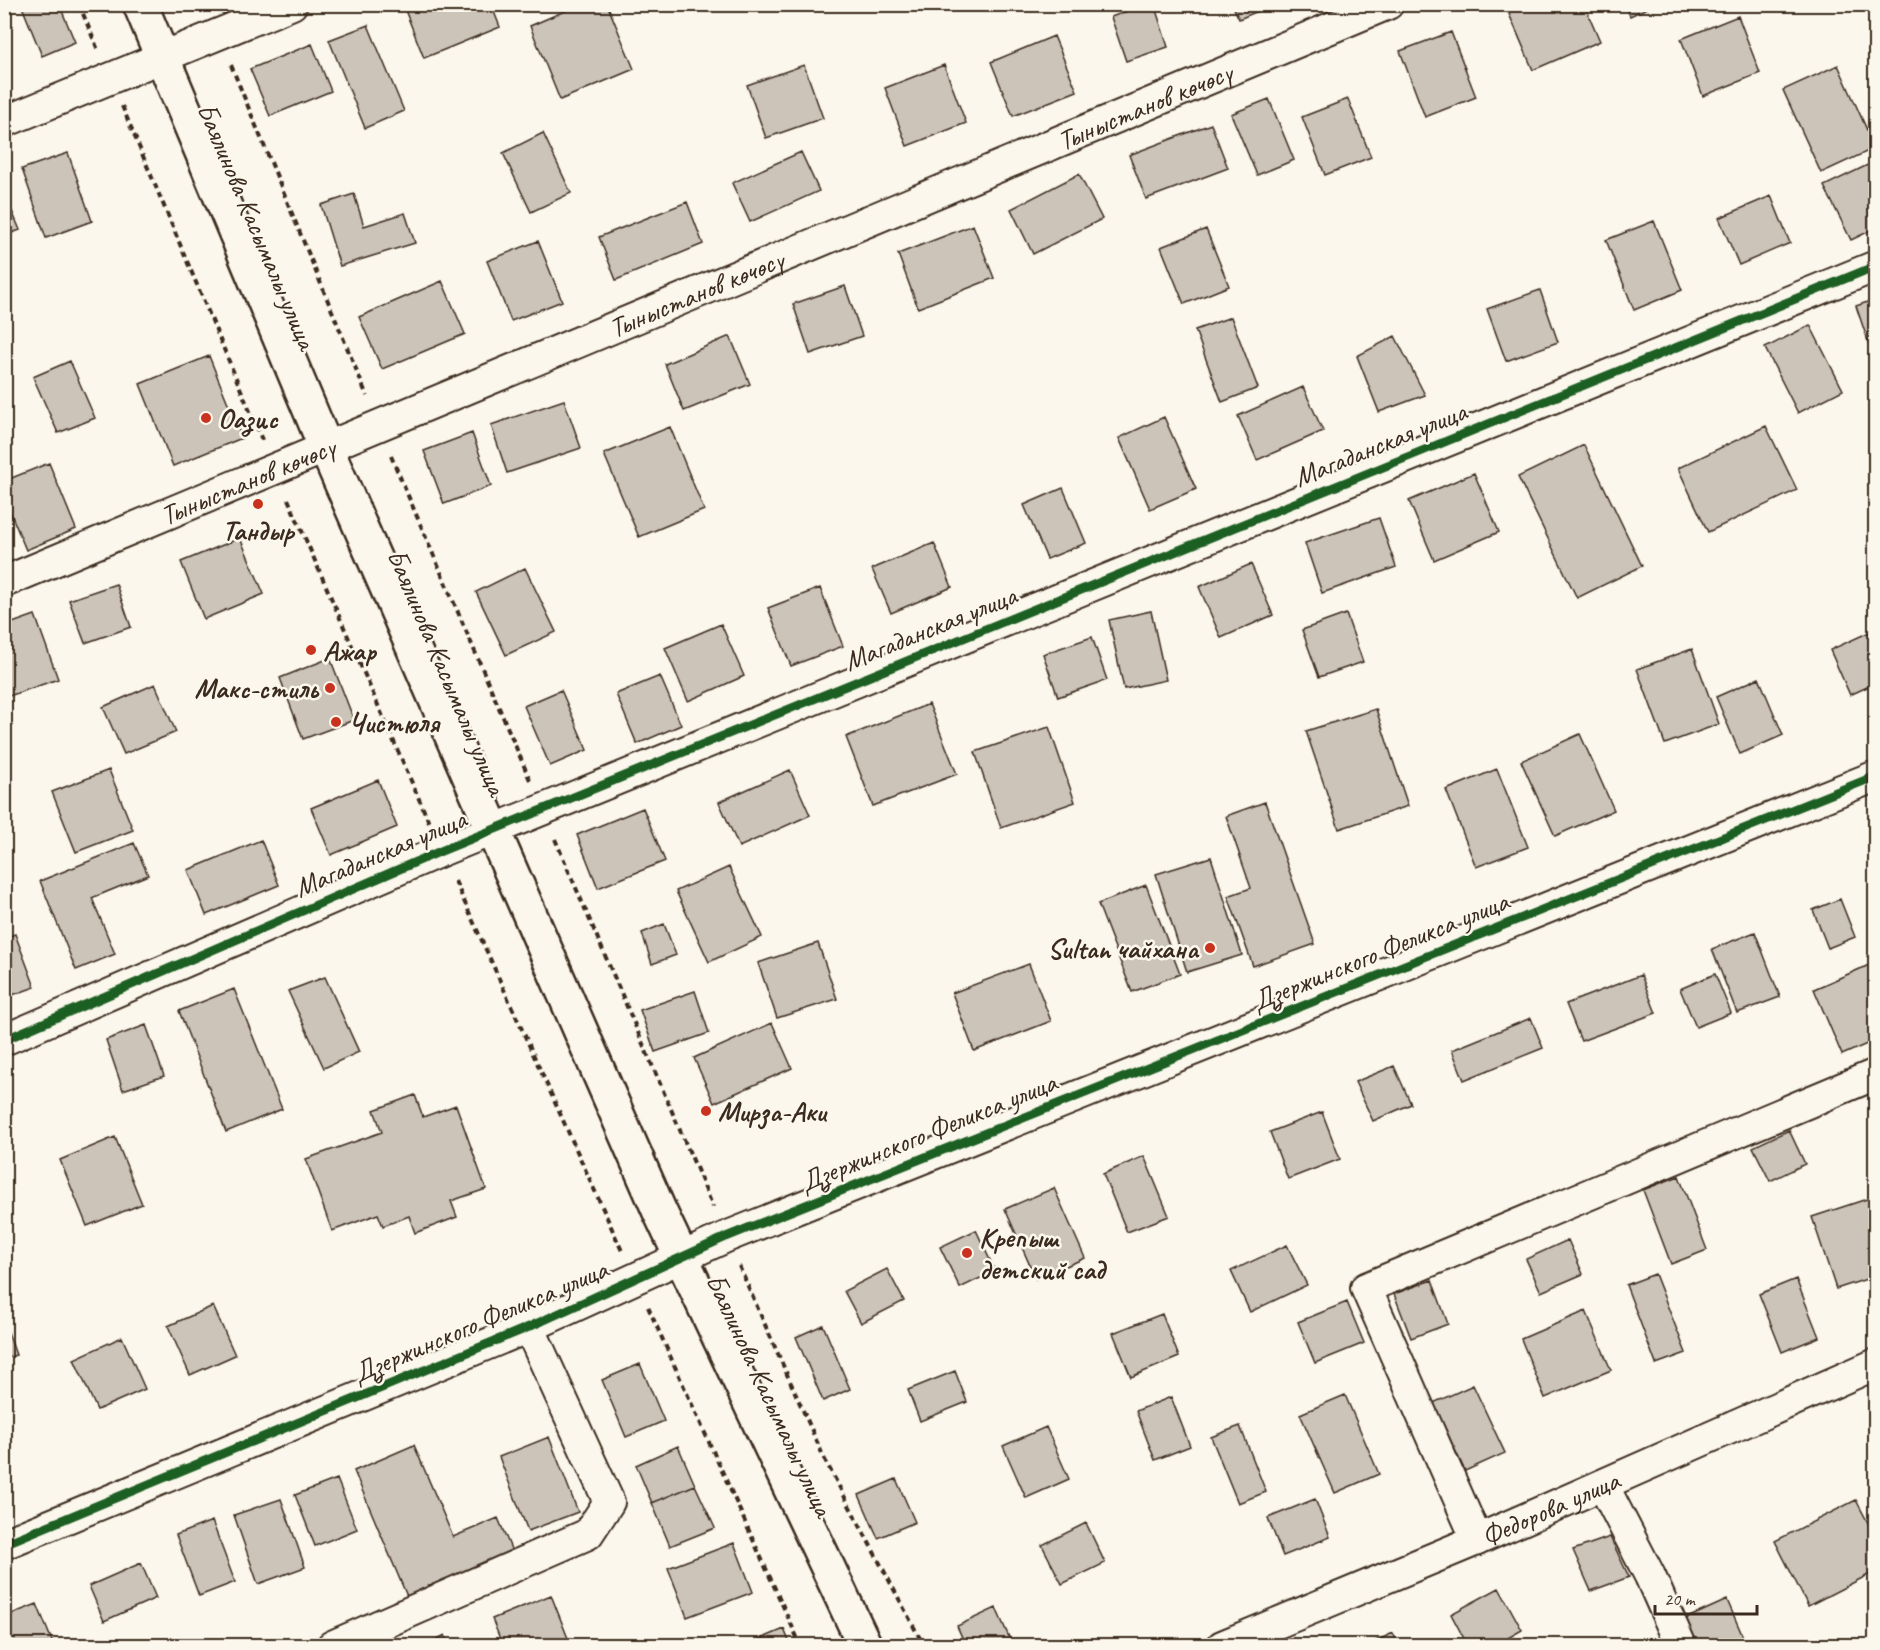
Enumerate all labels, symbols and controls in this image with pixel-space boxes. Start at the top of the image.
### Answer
street label: Тыныстанов көчөсү [1052,53,1240,158]
street label: Баялинова Касымалы улица [189,98,326,357]
street label: Тыныстанов көчөсү [603,240,791,345]
street label: Магаданская улица [1289,393,1473,495]
place label: Оазис [218,401,279,437]
marker: Оазис [199,411,213,425]
street label: Тыныстанов көчөсү [155,427,343,532]
marker: Тандыр [251,497,265,511]
place label: Тандыр [222,513,296,548]
street label: Баялинова Касымалы улица [379,544,516,803]
street label: Магаданская улица [839,577,1023,679]
place label: Ажар [323,633,377,668]
marker: Ажар [304,643,318,657]
place label: Макс-стиль [194,671,320,706]
marker: Макс-стиль [323,681,337,695]
place label: Чистюля [348,705,441,740]
marker: Чистюля [329,715,343,729]
street label: Магаданская улица [289,800,473,905]
street label: Дзержинского Феликса улица [1246,883,1516,1019]
place label: Sultan чайхана [1047,931,1200,966]
marker: Sultan чайхана [1203,941,1217,955]
street label: Дзержинского Феликса улица [794,1064,1064,1200]
place label: Мирза-Аки [718,1094,829,1130]
marker: Мирза-Аки [699,1104,713,1118]
place label: Крепыш детский сад [979,1220,1108,1287]
marker: Крепыш детский сад [960,1246,974,1260]
street label: Дзержинского Феликса улица [347,1251,615,1392]
street label: Баялинова Касымалы улица [698,1268,843,1524]
street label: Федорова улица [1476,1461,1626,1553]
scale bar [1655,1578,1757,1616]
text: 20 m [1664,1588,1697,1610]

